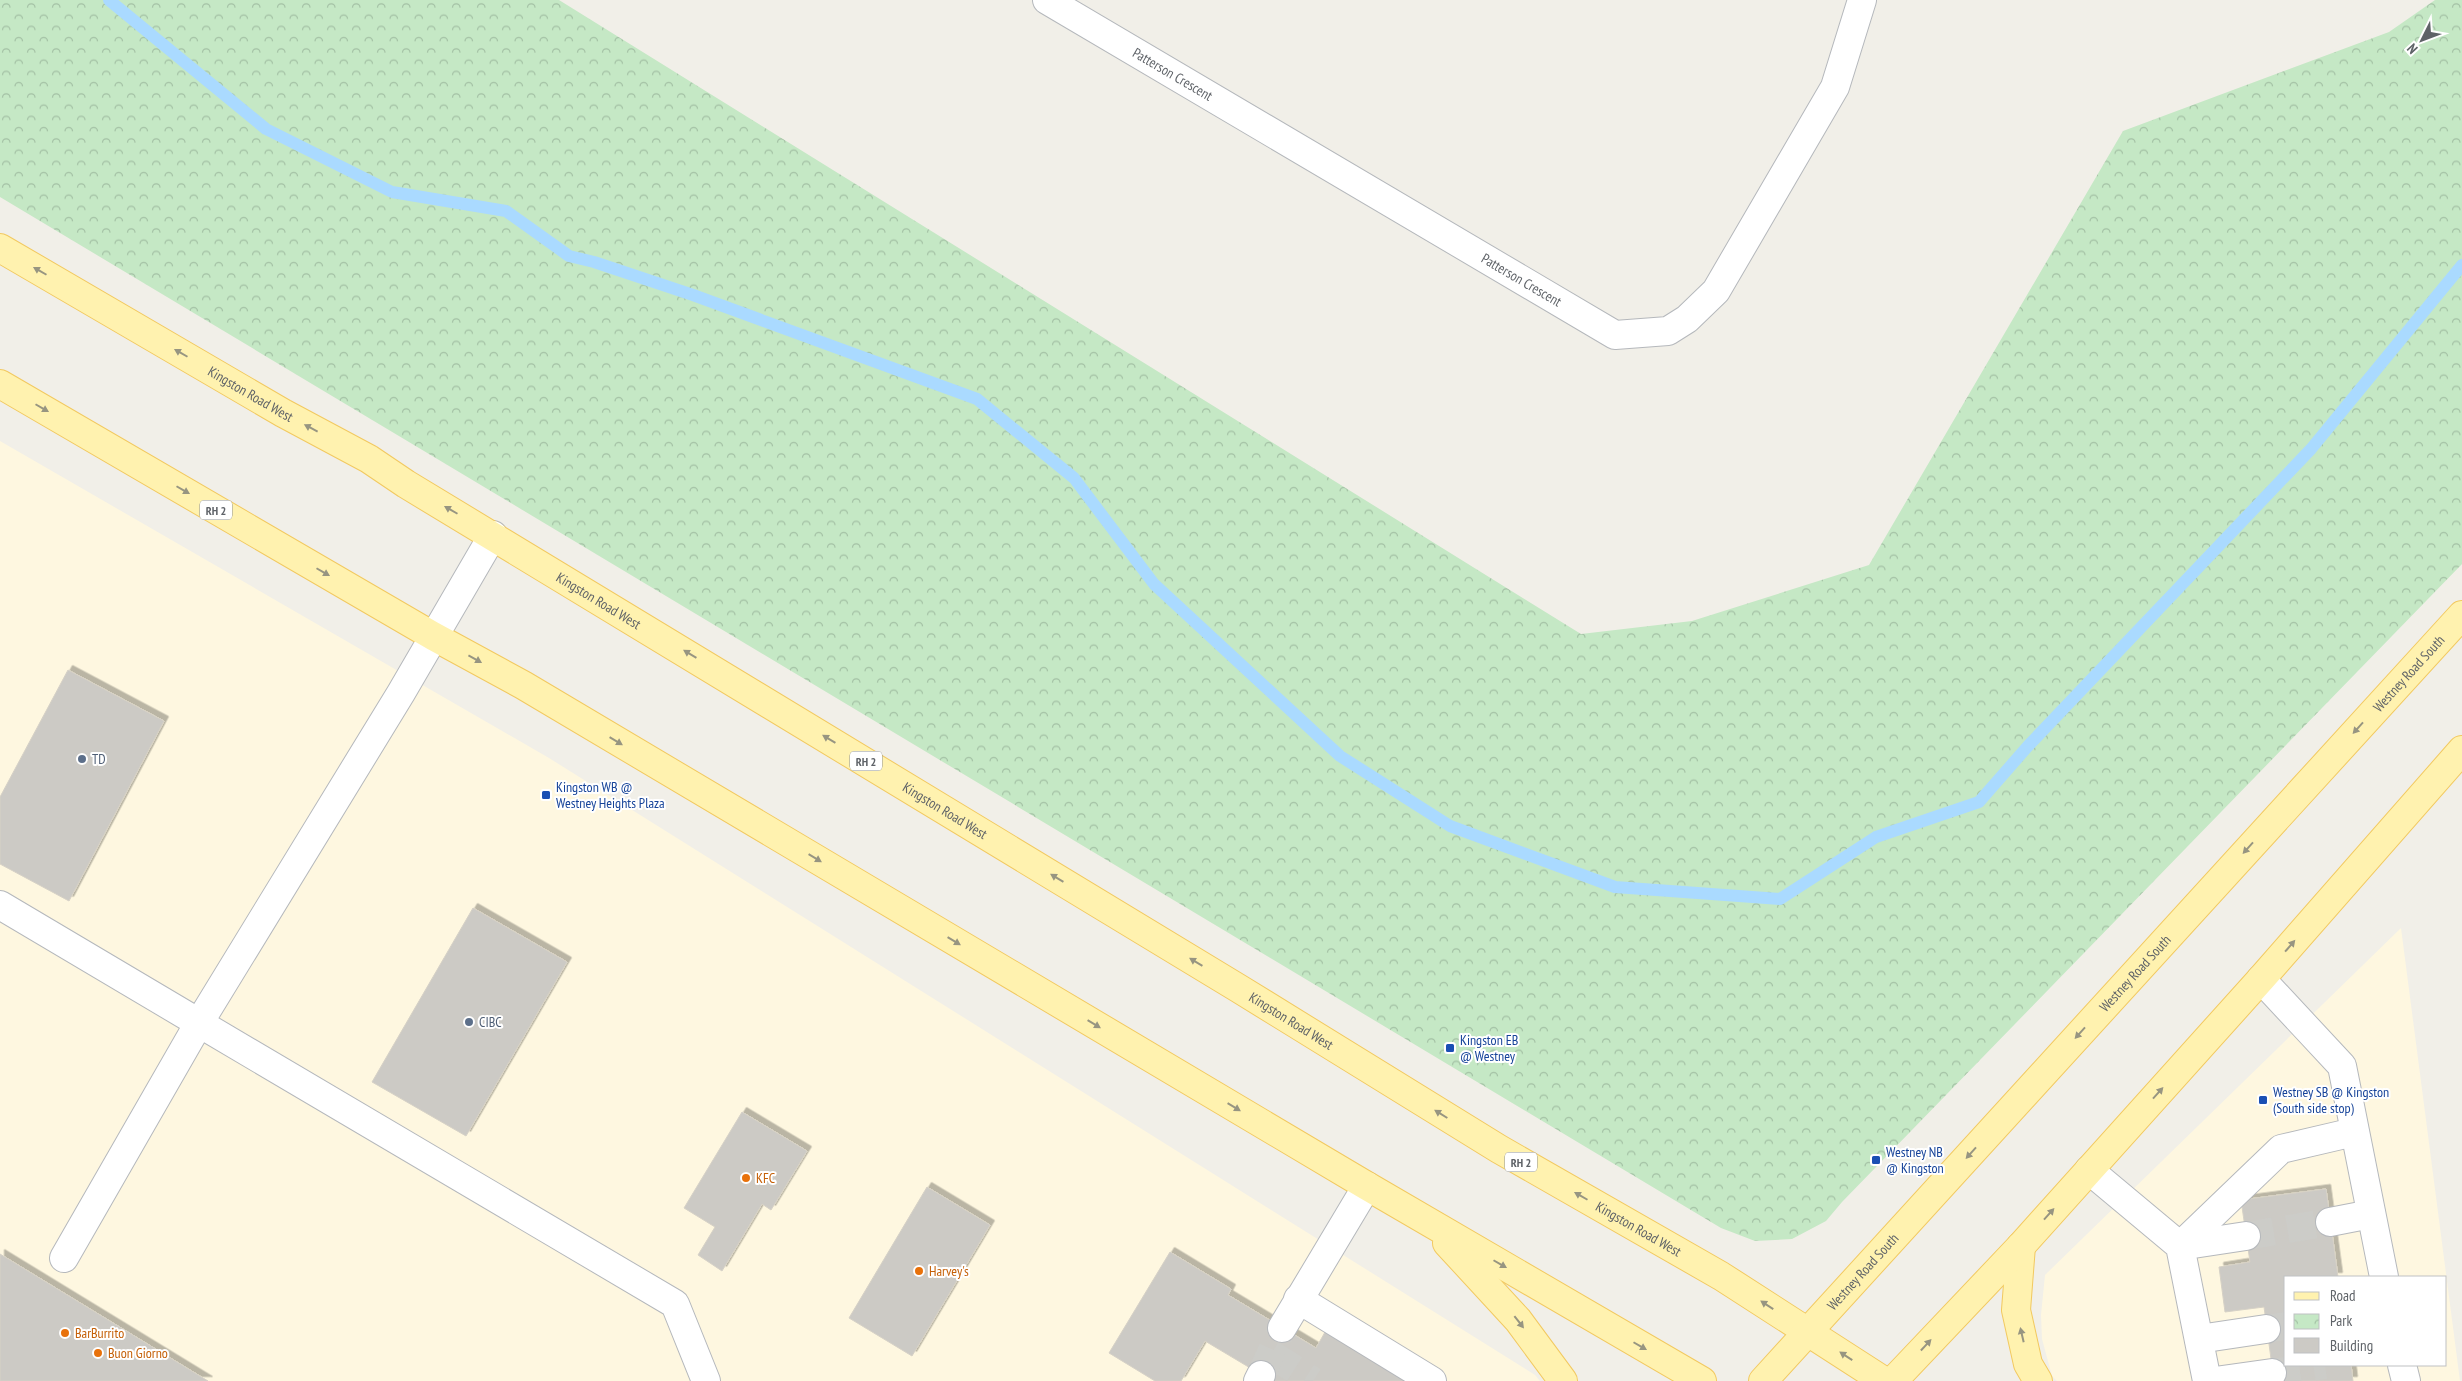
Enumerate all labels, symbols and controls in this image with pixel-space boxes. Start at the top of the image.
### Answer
north arrow [2397,15,2447,65]
text: N [2403,40,2422,58]
street label: Patterson Crescent [1129,44,1216,105]
street label: Patterson Crescent [1478,249,1565,311]
one-way arrow [34,267,47,276]
one-way arrow [174,349,187,358]
street label: Kingston Road West [205,362,296,426]
one-way arrow [36,404,49,413]
one-way arrow [304,424,318,432]
one-way arrow [175,486,190,494]
road number: RH 2 [200,500,232,520]
one-way arrow [444,506,458,515]
one-way arrow [315,568,330,576]
street label: Kingston Road West [553,568,644,633]
street label: Westney Road South [2369,631,2448,716]
one-way arrow [684,650,697,659]
one-way arrow [468,655,483,663]
one-way arrow [2352,722,2364,734]
one-way arrow [822,734,835,743]
one-way arrow [610,736,623,745]
place label: TD [92,750,106,768]
road number: RH 2 [850,751,882,770]
marker: TD [76,753,88,765]
place label: Kingston WB @ Westney Heights Plaza [556,778,665,812]
street label: Kingston Road West [899,778,991,843]
marker: Kingston WB @ Westney Heights Plaza [540,789,552,801]
one-way arrow [2243,842,2254,855]
one-way arrow [808,854,821,863]
one-way arrow [1051,873,1064,882]
street label: Westney Road South [2095,931,2175,1015]
one-way arrow [948,937,961,946]
one-way arrow [2284,941,2296,953]
one-way arrow [1190,958,1203,967]
street label: Kingston Road West [1246,988,1337,1054]
place label: CIBC [479,1013,502,1031]
marker: CIBC [463,1016,475,1028]
one-way arrow [1088,1020,1101,1029]
one-way arrow [2074,1026,2086,1038]
place label: Kingston EB @ Westney [1460,1031,1518,1065]
marker: Kingston EB @ Westney [1444,1042,1456,1054]
place label: Westney SB @ Kingston (South side stop) [2273,1083,2389,1117]
one-way arrow [2152,1088,2164,1100]
marker: Westney SB @ Kingston (South side stop) [2257,1094,2269,1106]
one-way arrow [1227,1103,1240,1112]
one-way arrow [1435,1109,1448,1118]
place label: Westney NB @ Kingston [1886,1143,1944,1177]
one-way arrow [1965,1147,1976,1159]
road number: RH 2 [1505,1152,1537,1172]
marker: Westney NB @ Kingston [1870,1154,1882,1166]
place label: KFC [756,1169,776,1187]
marker: KFC [740,1172,752,1184]
one-way arrow [1575,1192,1588,1201]
street label: Kingston Road West [1593,1197,1685,1261]
one-way arrow [2043,1209,2055,1221]
street label: Westney Road South [1823,1229,1902,1314]
one-way arrow [1492,1260,1507,1268]
place label: Harvey's [929,1262,969,1280]
marker: Harvey's [913,1265,925,1277]
legend [2284,1276,2447,1366]
text: Road [2330,1286,2356,1305]
one-way arrow [1760,1300,1773,1310]
text: Park [2330,1311,2352,1330]
one-way arrow [1514,1315,1525,1328]
place label: BarBurrito [75,1324,124,1342]
marker: BarBurrito [59,1327,71,1339]
one-way arrow [2018,1328,2026,1343]
text: Building [2330,1336,2373,1355]
one-way arrow [1920,1340,1932,1352]
one-way arrow [1632,1342,1647,1350]
place label: Buon Giorno [108,1344,168,1362]
marker: Buon Giorno [92,1347,104,1359]
one-way arrow [1839,1351,1853,1361]

